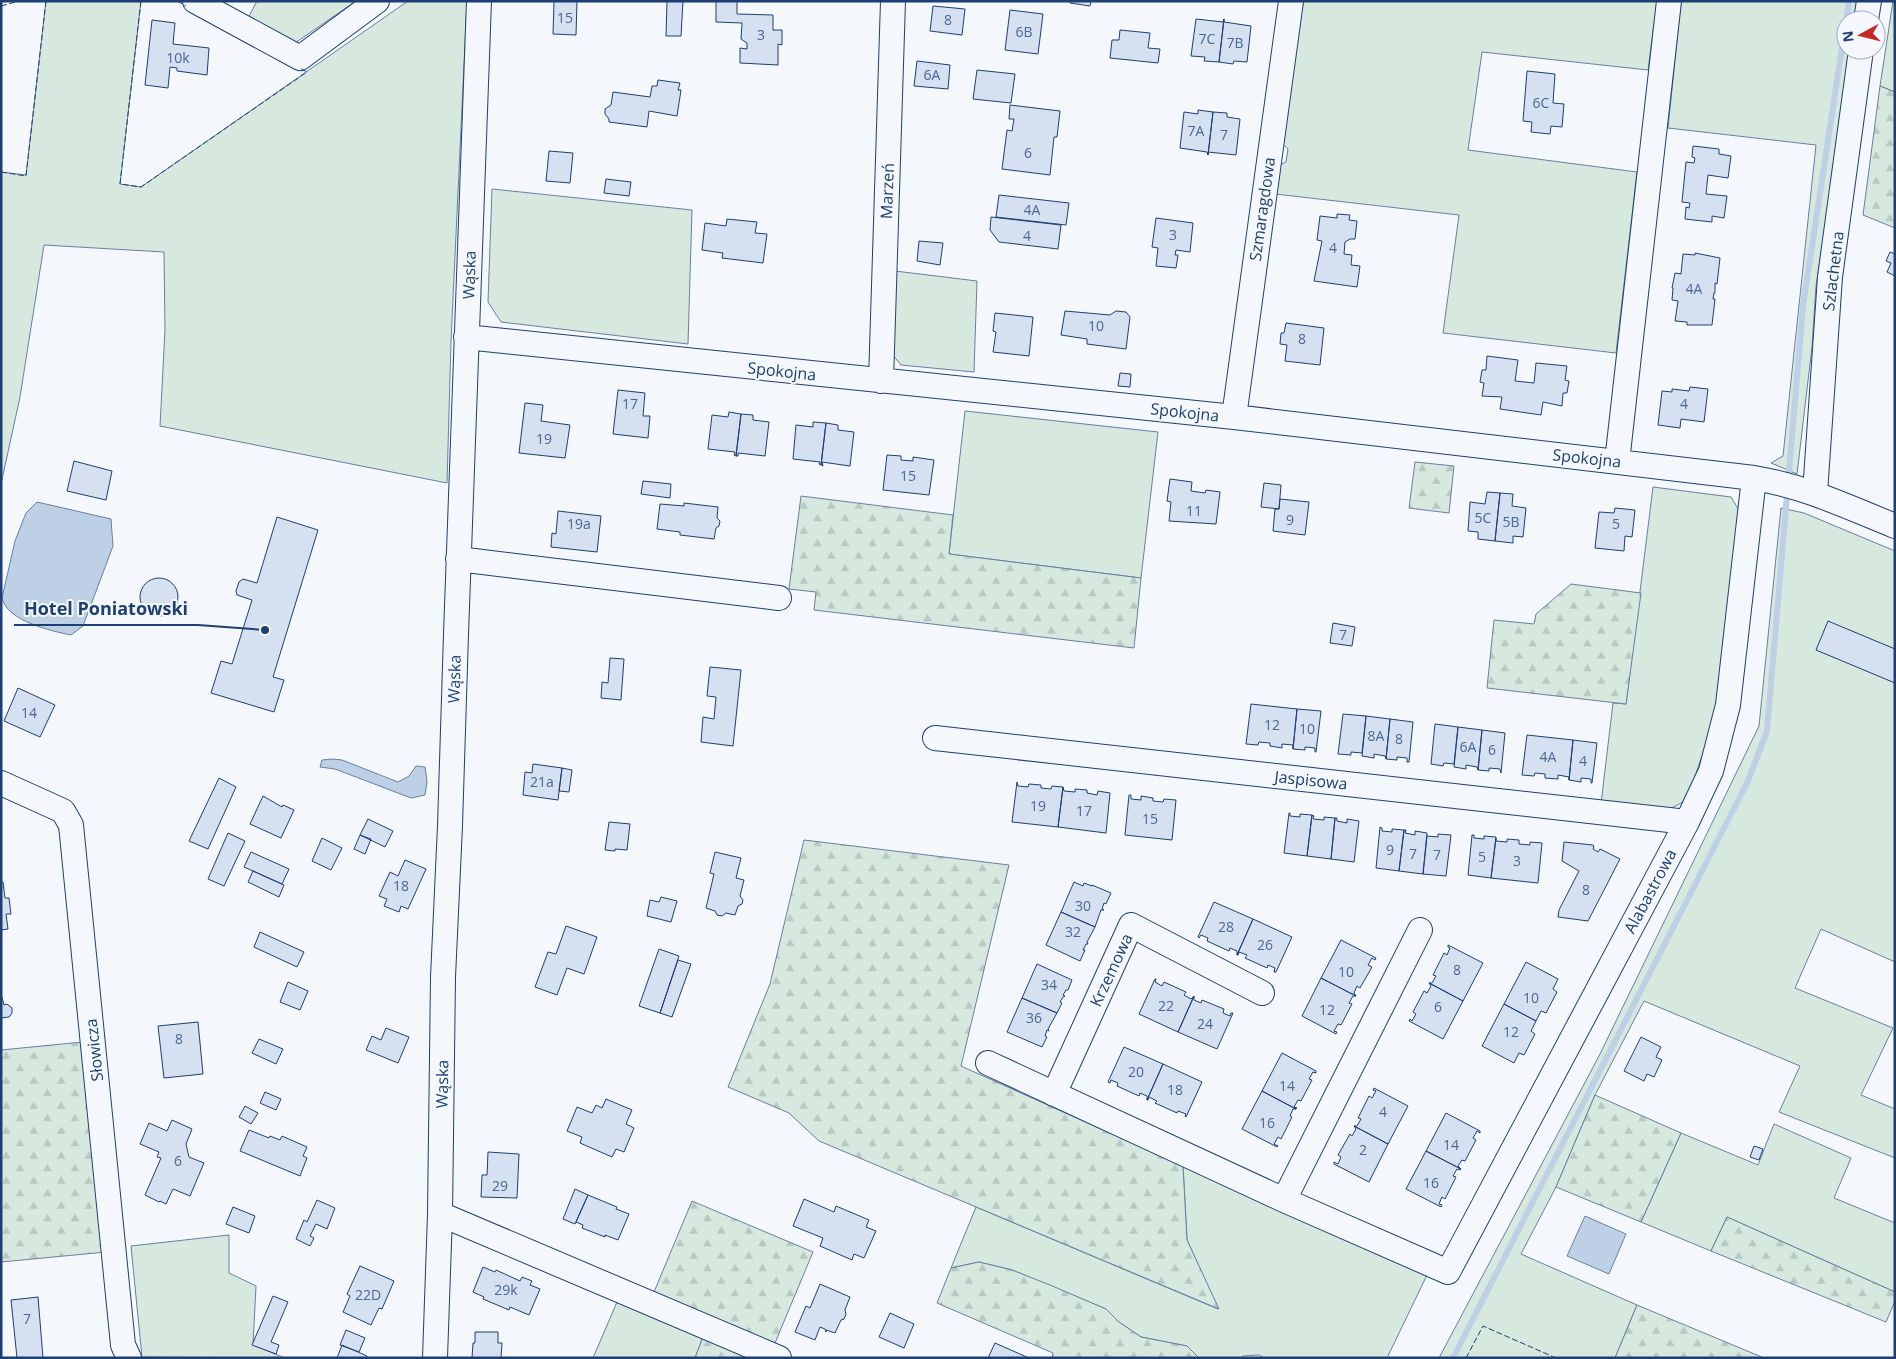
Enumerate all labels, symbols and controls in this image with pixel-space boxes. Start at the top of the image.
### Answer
house number: 15 [557,8,573,27]
house number: 8 [944,10,952,29]
north arrow [1836,10,1886,60]
house number: 6B [1015,22,1033,41]
house number: 3 [757,25,765,44]
house number: 7C [1199,29,1216,48]
text: N [1837,30,1858,43]
house number: 7B [1226,33,1244,52]
house number: 10k [166,48,190,67]
house number: 6A [924,65,941,84]
house number: 6C [1533,93,1550,112]
house number: 7A [1188,121,1205,140]
house number: 7 [1220,125,1228,144]
house number: 6 [1024,143,1032,162]
street label: Szmaragdowa [1244,156,1280,262]
street label: Marzeń [875,163,899,219]
house number: 4A [1024,200,1041,219]
house number: 3 [1169,225,1177,244]
house number: 4 [1023,226,1031,245]
street label: Szlachetna [1817,230,1849,312]
house number: 4 [1329,238,1337,257]
street label: Wąska [457,250,481,300]
house number: 4A [1686,279,1703,298]
house number: 10 [1088,316,1104,335]
house number: 8 [1298,329,1306,348]
street label: Spokojna [747,356,817,386]
house number: 17 [622,394,638,413]
house number: 4 [1680,394,1688,413]
street label: Spokojna [1150,397,1220,427]
house number: 19 [536,429,552,448]
street label: Spokojna [1552,443,1622,473]
house number: 15 [900,466,916,485]
house number: 11 [1186,501,1202,520]
house number: 5C [1475,508,1492,527]
house number: 9 [1286,510,1294,529]
house number: 5B [1502,512,1520,531]
house number: 19a [567,514,591,533]
house number: 5 [1612,514,1620,533]
callout: Hotel Poniatowski [14,592,198,625]
text: Hotel Poniatowski [24,596,188,620]
house number: 7 [1339,625,1347,644]
street label: Wąska [442,654,466,704]
house number: 14 [21,703,37,722]
house number: 12 [1264,715,1280,734]
house number: 10 [1299,719,1315,738]
house number: 8A [1368,726,1385,745]
house number: 8 [1395,729,1403,748]
house number: 6A [1460,737,1477,756]
house number: 6 [1488,740,1496,759]
house number: 4A [1540,747,1557,766]
house number: 4 [1579,751,1587,770]
street label: Jaspisowa [1271,765,1349,795]
house number: 21a [530,772,554,791]
house number: 19 [1030,796,1046,815]
house number: 17 [1076,801,1092,820]
house number: 15 [1142,809,1158,828]
house number: 9 [1386,840,1394,859]
house number: 7 [1409,844,1417,863]
house number: 7 [1433,845,1441,864]
street label: Alabastrowa [1619,845,1681,937]
house number: 5 [1478,847,1486,866]
house number: 3 [1513,851,1521,870]
house number: 18 [393,876,409,895]
house number: 8 [1582,880,1590,899]
house number: 30 [1075,896,1091,915]
house number: 28 [1218,917,1234,936]
house number: 32 [1065,922,1081,941]
street label: Krzemowa [1084,930,1138,1010]
house number: 26 [1257,935,1273,954]
house number: 8 [1453,960,1461,979]
house number: 10 [1338,962,1354,981]
house number: 34 [1041,975,1057,994]
house number: 10 [1523,988,1539,1007]
house number: 22 [1158,996,1174,1015]
house number: 6 [1434,997,1442,1016]
house number: 12 [1319,1000,1335,1019]
house number: 36 [1026,1008,1042,1027]
house number: 24 [1197,1014,1213,1033]
street label: Słowicza [80,1018,108,1082]
house number: 12 [1503,1022,1519,1041]
house number: 8 [175,1029,183,1048]
street label: Wąska [431,1060,453,1108]
house number: 20 [1128,1062,1144,1081]
house number: 14 [1279,1076,1295,1095]
house number: 18 [1167,1080,1183,1099]
house number: 4 [1379,1102,1387,1121]
house number: 16 [1259,1113,1275,1132]
house number: 14 [1443,1135,1459,1154]
house number: 2 [1359,1140,1367,1159]
house number: 6 [174,1151,182,1170]
house number: 16 [1423,1173,1439,1192]
house number: 29 [492,1176,508,1195]
house number: 29k [494,1280,518,1299]
house number: 22D [355,1285,381,1304]
house number: 7 [23,1309,31,1328]

